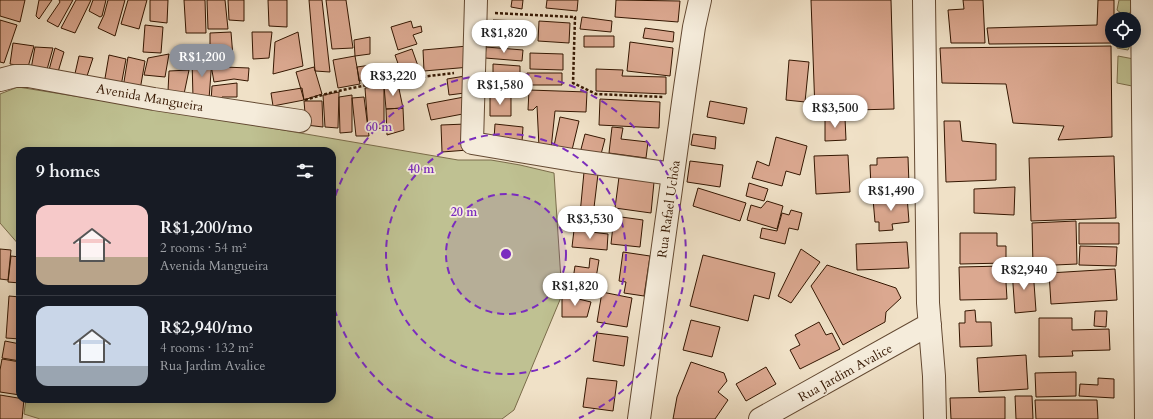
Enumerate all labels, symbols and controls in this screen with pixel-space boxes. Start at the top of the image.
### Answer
map controls [1105,12,1141,48]
button: locate [1105,12,1141,48]
pin: R$1,820 [467,20,541,54]
text: R$1,820 [481,24,527,42]
pin: R$1,200 [165,44,239,78]
text: R$1,200 [179,48,225,66]
pin: R$3,220 [356,63,430,97]
text: R$3,220 [370,67,416,85]
pin: R$1,580 [463,72,537,106]
text: R$1,580 [477,76,523,94]
street label: Avenida Mangueira [95,80,205,116]
pin: R$3,500 [798,95,872,129]
text: R$3,500 [812,99,858,117]
text: 60 m [366,119,393,135]
street label: Rua Rafael Uchôa [653,159,685,259]
text: 9 homes [36,160,100,183]
icon: filters [294,160,316,182]
text: 40 m [408,161,435,177]
pin: R$1,490 [854,178,928,212]
text: R$1,490 [868,182,914,200]
text: 20 m [451,204,478,220]
pin: R$3,530 [553,206,627,240]
text: R$3,530 [567,210,613,228]
text: R$1,200/mo [160,216,253,239]
icon: home [68,221,116,269]
text: 2 rooms · 54 m² [160,239,247,257]
centre of rings [499,247,513,261]
text: Avenida Mangueira [160,257,268,275]
pin: R$2,940 [987,257,1061,291]
text: R$2,940 [1001,261,1047,279]
pin: R$1,820 [538,273,612,307]
text: R$1,820 [552,277,598,295]
text: R$2,940/mo [160,316,253,339]
icon: home [68,322,116,370]
text: 4 rooms · 132 m² [160,339,253,357]
street label: Rua Jardim Avalice [795,339,896,406]
text: Rua Jardim Avalice [160,357,265,375]

